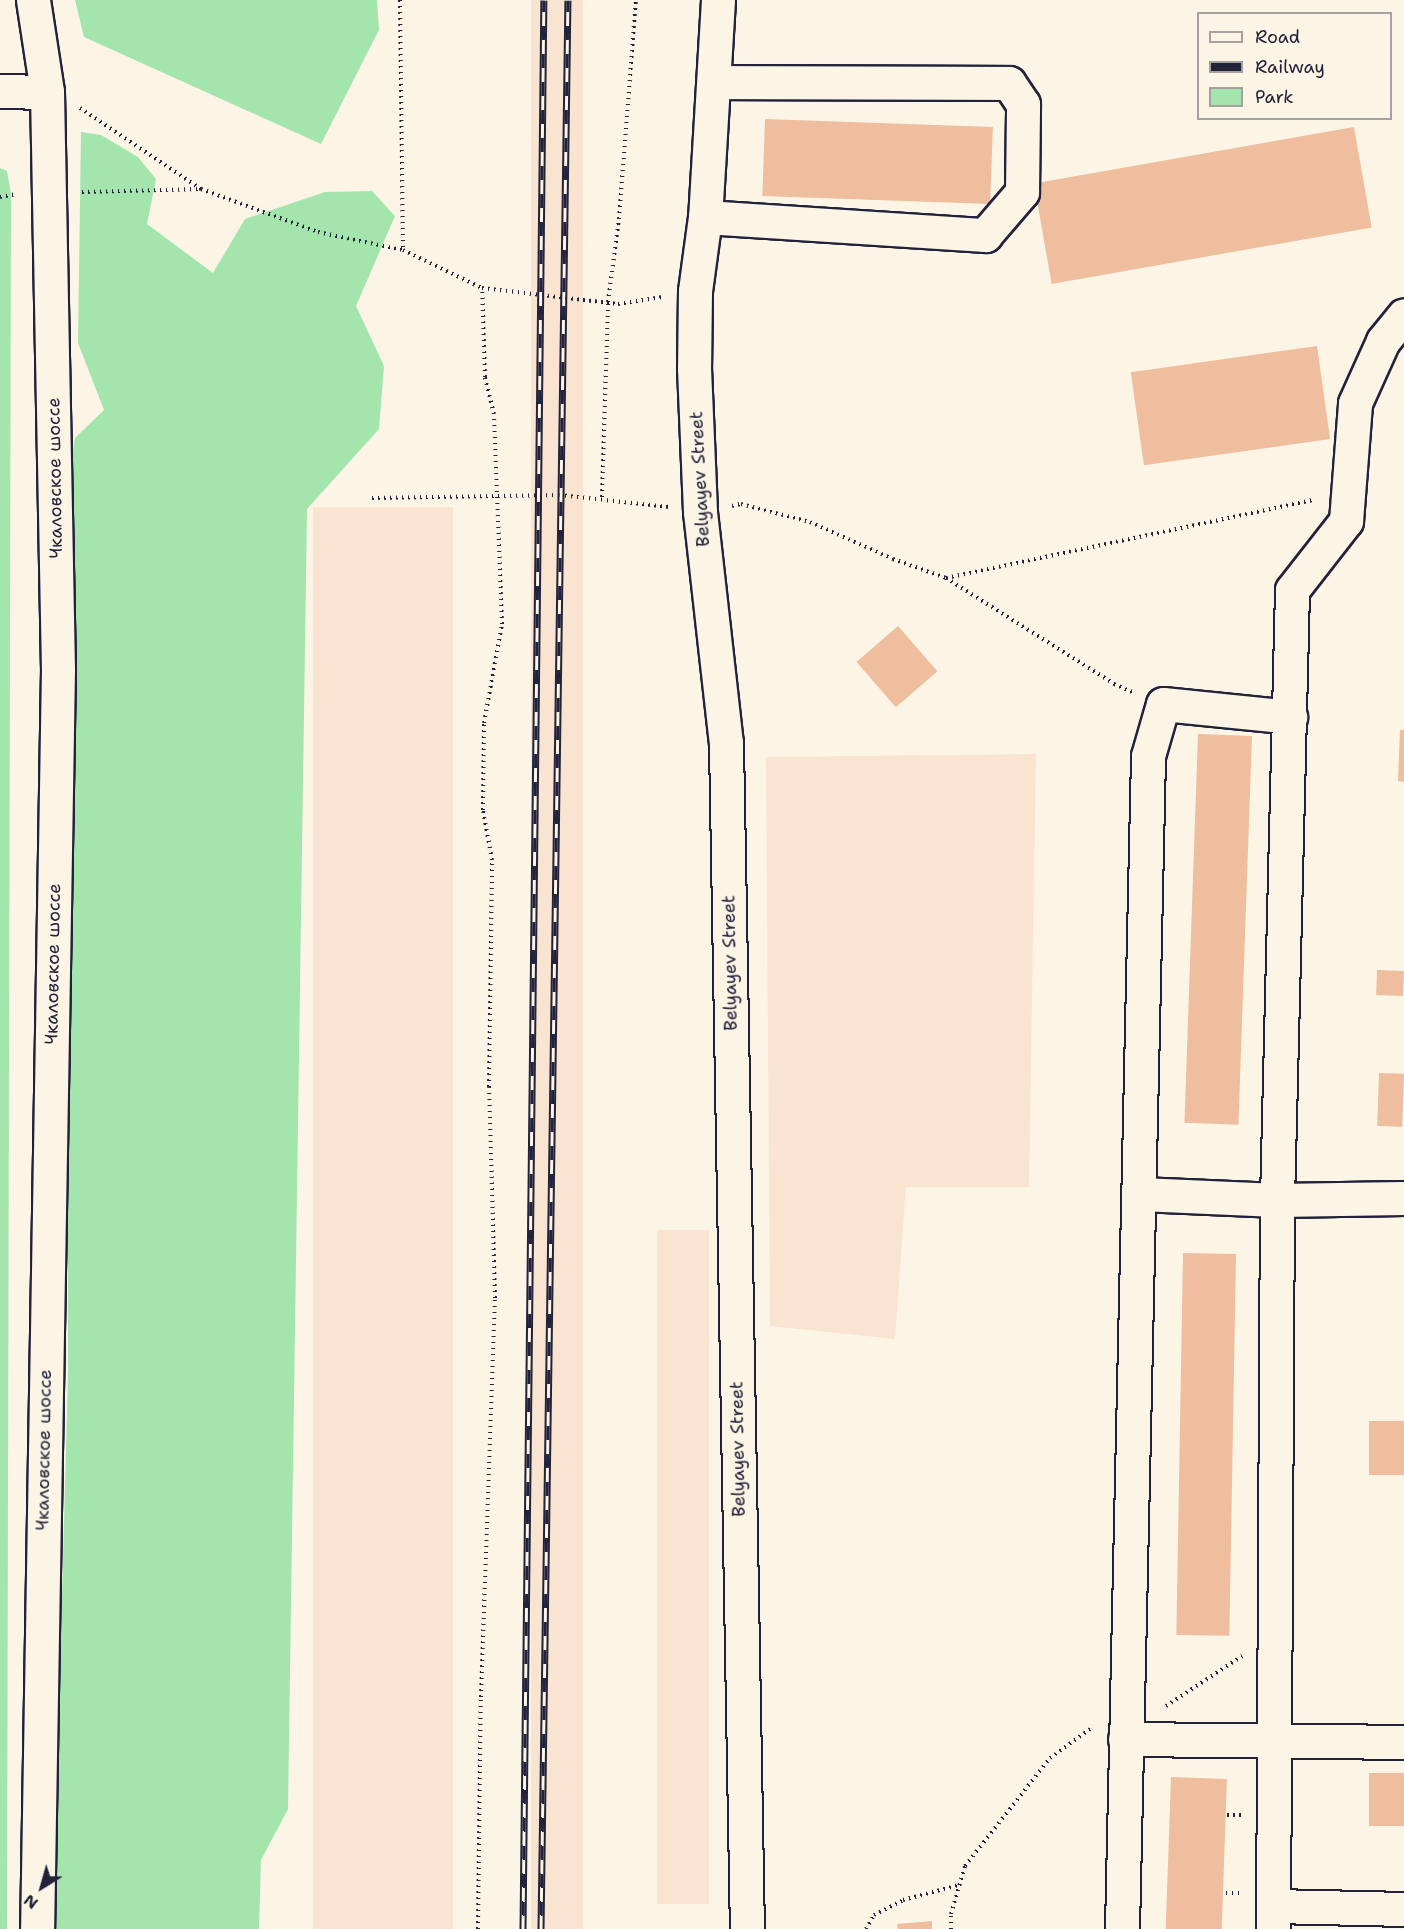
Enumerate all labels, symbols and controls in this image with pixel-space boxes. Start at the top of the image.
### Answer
legend [1197,12,1392,120]
text: Road [1255,25,1300,49]
text: Railway [1255,55,1325,79]
text: Park [1255,85,1294,109]
street label: Чкаловское шоссе [43,397,67,559]
street label: Belyayev Street [686,411,714,547]
street label: Чкаловское шоссе [41,883,65,1045]
street label: Belyayev Street [718,895,742,1031]
street label: Чкаловское шоссе [32,1369,56,1531]
street label: Belyayev Street [726,1381,750,1517]
north arrow [12,1857,72,1917]
text: N [19,1890,42,1914]

